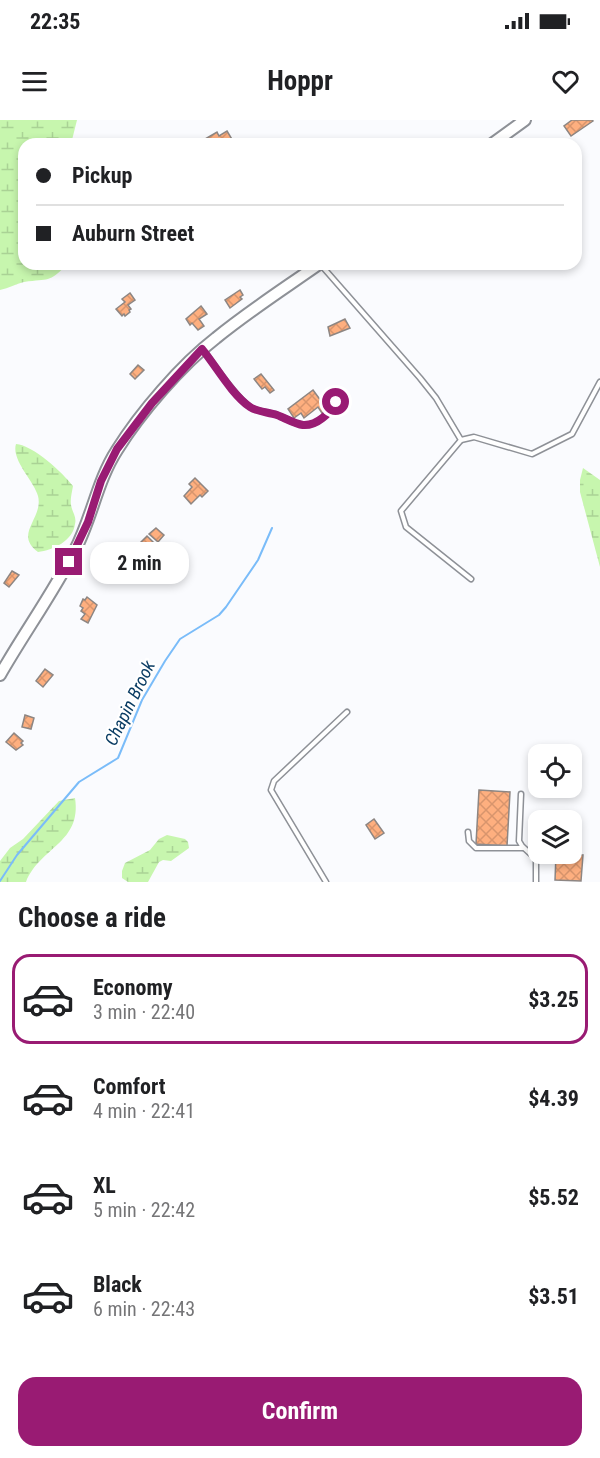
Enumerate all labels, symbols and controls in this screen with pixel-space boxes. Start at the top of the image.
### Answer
text: 22:35 [30,9,81,34]
icon: menu [18,65,51,98]
text: Hoppr [267,65,333,97]
icon: heart [549,65,582,98]
text: Pickup [72,163,132,188]
text: Auburn Street [72,221,194,246]
route start [322,388,349,415]
callout: 2 min [90,541,189,583]
route end [55,548,82,575]
text: 2 min [117,551,162,575]
water label: Chapin Brook [100,656,160,749]
map controls [528,744,582,864]
button: locate [528,744,582,798]
button: layers [528,810,582,864]
text: Choose a ride [18,902,166,934]
icon: car [21,972,75,1026]
text: Economy [93,975,173,1000]
text: $3.25 [528,987,579,1012]
text: 3 min · 22:40 [93,1000,195,1024]
icon: car [21,1071,75,1125]
text: Comfort [93,1074,166,1099]
text: $4.39 [528,1086,579,1111]
text: 4 min · 22:41 [93,1099,195,1123]
icon: car [21,1170,75,1224]
text: XL [93,1173,116,1198]
text: $5.52 [528,1185,579,1210]
text: 5 min · 22:42 [93,1198,195,1222]
icon: car [21,1269,75,1323]
text: Black [93,1272,142,1297]
text: $3.51 [528,1284,579,1309]
text: 6 min · 22:43 [93,1297,195,1321]
button: Confirm [18,1377,582,1446]

